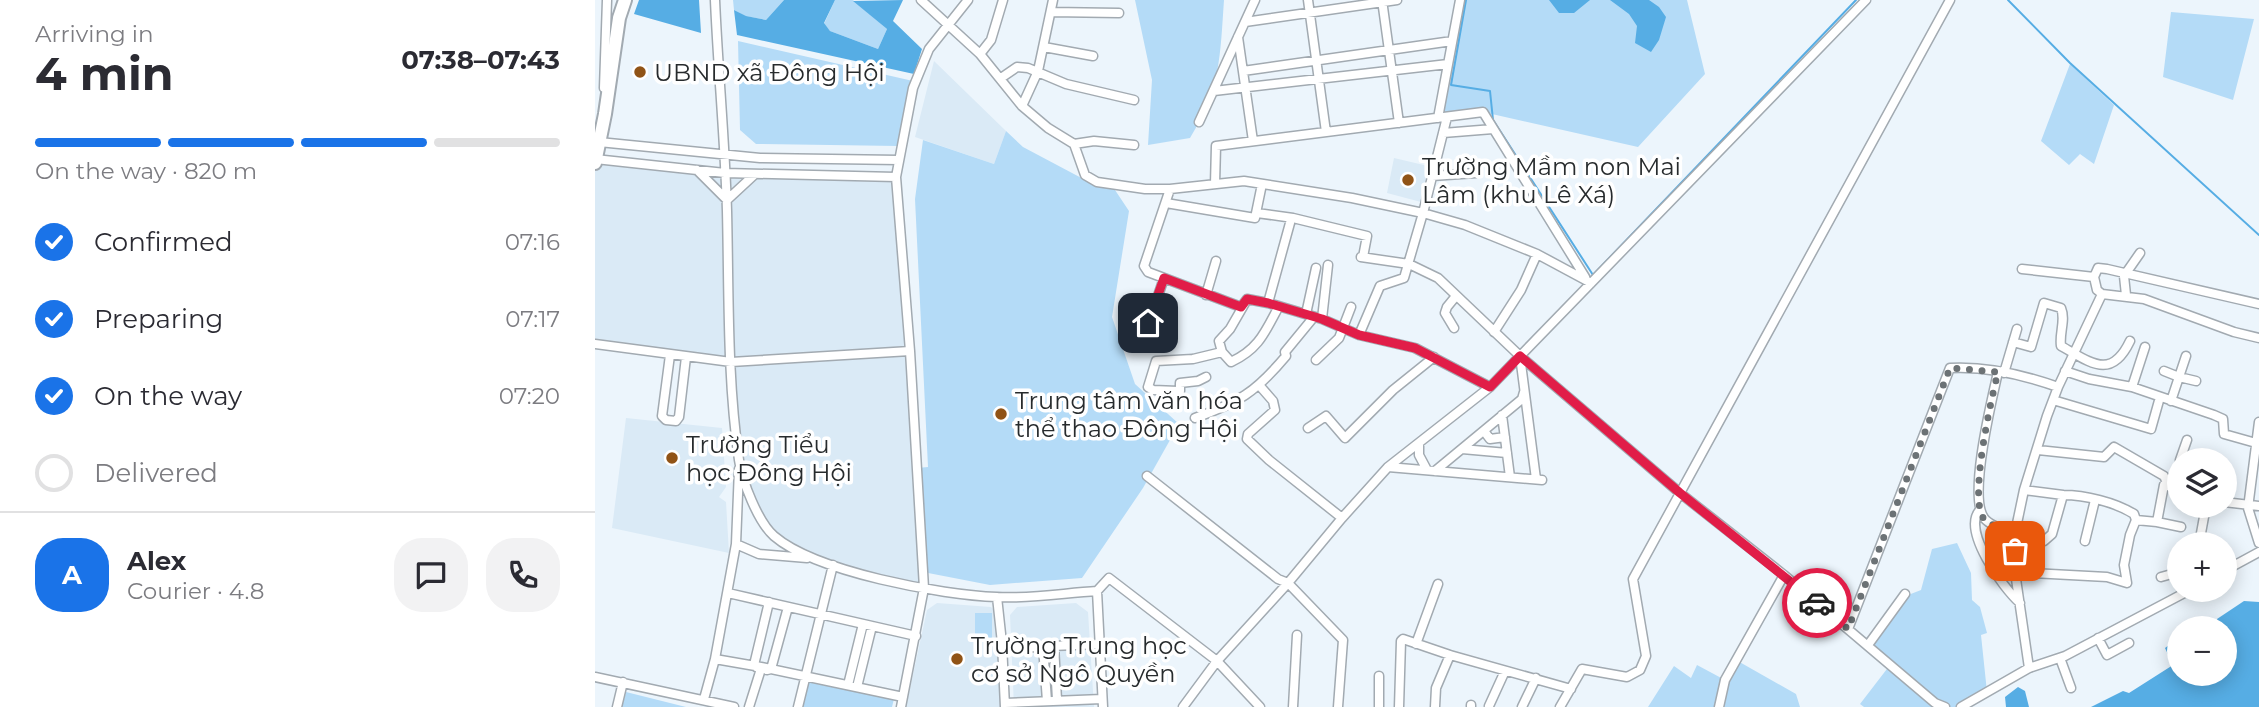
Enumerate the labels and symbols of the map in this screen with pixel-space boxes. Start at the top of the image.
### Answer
place label: UBND xã Đông Hội [654,58,885,87]
marker: UBND xã Đông Hội [632,64,648,80]
place label: Trường Mầm non Mai Lâm (khu Lê Xá) [1422,152,1681,209]
marker: Trường Mầm non Mai Lâm (khu Lê Xá) [1400,172,1416,188]
pin [1118,293,1178,353]
place label: Trung tâm văn hóa thể thao Đông Hội [1015,386,1243,443]
marker: Trung tâm văn hóa thể thao Đông Hội [993,406,1009,422]
place label: Trường Tiểu học Đông Hội [686,430,852,487]
marker: Trường Tiểu học Đông Hội [664,450,680,466]
pin [1985,521,2045,581]
courier [1782,568,1852,638]
place label: Trường Trung học cơ sở Ngô Quyền [971,631,1187,688]
marker: Trường Trung học cơ sở Ngô Quyền [949,651,965,667]

